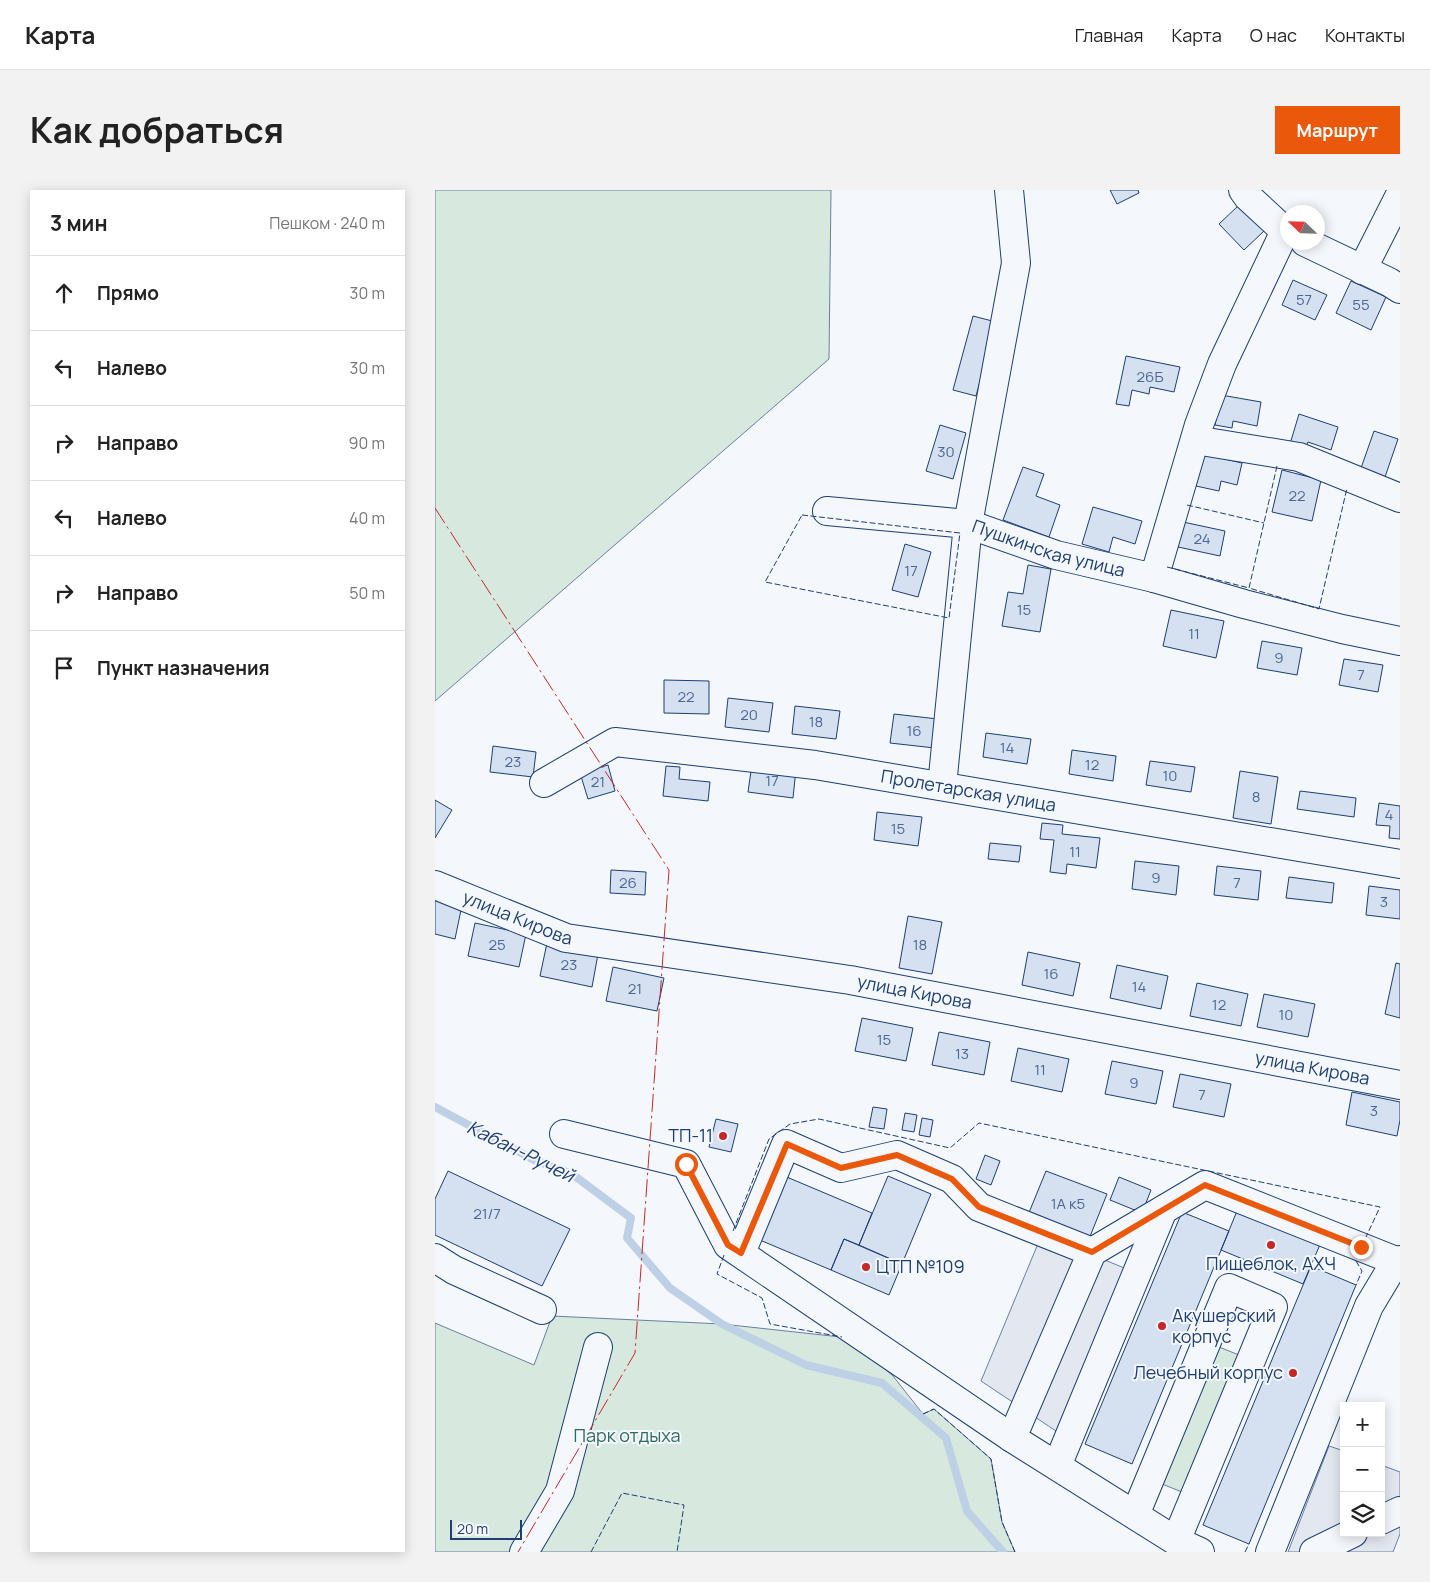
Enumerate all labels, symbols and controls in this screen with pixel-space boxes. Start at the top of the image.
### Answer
text: Карта [25,18,95,51]
text: Главная [1075,23,1144,47]
text: Карта [1172,23,1222,47]
text: О нас [1250,23,1297,47]
text: Контакты [1325,23,1405,47]
text: Как добраться [30,106,284,154]
button: Маршрут [1275,106,1400,154]
north arrow [1280,205,1325,250]
text: 3 мин [50,209,107,237]
text: Пешком · 240 m [269,212,385,234]
icon: ahead [50,279,78,307]
text: Прямо [97,280,159,306]
text: 30 m [350,282,385,304]
house number: 57 [1296,289,1312,310]
house number: 55 [1352,294,1370,315]
icon: left [50,354,78,382]
text: Налево [97,355,167,381]
text: 30 m [350,357,385,379]
house number: 26Б [1137,366,1163,387]
icon: right [50,429,78,457]
text: Направо [97,430,178,456]
text: 90 m [349,432,385,454]
house number: 30 [937,441,955,462]
house number: 22 [1288,485,1306,506]
icon: left [50,504,78,532]
text: Налево [97,505,167,531]
text: 40 m [349,507,385,529]
street label: Пушкинская улица [969,513,1128,582]
house number: 24 [1193,528,1211,549]
house number: 17 [904,560,918,581]
icon: right [50,579,78,607]
text: Направо [97,580,178,606]
text: 50 m [349,582,385,604]
house number: 15 [1017,599,1031,620]
house number: 11 [1188,623,1200,644]
house number: 9 [1274,647,1284,668]
icon: arrive [50,654,78,682]
text: Пункт назначения [97,655,270,681]
house number: 7 [1357,664,1365,685]
house number: 22 [677,686,695,707]
house number: 20 [740,704,758,725]
house number: 18 [809,711,823,732]
house number: 16 [906,720,922,741]
house number: 14 [1000,737,1014,758]
house number: 23 [505,751,521,772]
house number: 12 [1085,754,1099,775]
street label: Пролетарская улица [879,763,1058,817]
house number: 10 [1163,765,1178,786]
house number: 17 [765,770,779,791]
house number: 21 [591,771,605,792]
house number: 8 [1252,786,1260,807]
house number: 4 [1385,804,1394,825]
house number: 15 [891,818,905,839]
house number: 11 [1069,841,1081,862]
house number: 9 [1151,867,1161,888]
house number: 26 [619,872,637,893]
house number: 7 [1233,872,1241,893]
street label: улица Кирова [459,885,574,950]
house number: 3 [1380,891,1388,912]
house number: 25 [488,934,506,955]
house number: 18 [913,934,927,955]
house number: 23 [561,954,577,975]
house number: 16 [1043,963,1059,984]
street label: улица Кирова [855,969,974,1014]
house number: 14 [1132,976,1146,997]
house number: 21 [628,978,642,999]
house number: 12 [1212,994,1226,1015]
house number: 10 [1279,1004,1294,1025]
house number: 15 [877,1029,891,1050]
house number: 13 [955,1043,969,1064]
street label: улица Кирова [1253,1045,1372,1090]
house number: 11 [1034,1059,1046,1080]
house number: 9 [1129,1072,1139,1093]
house number: 7 [1198,1084,1206,1105]
house number: 3 [1370,1100,1378,1121]
water label: Кабан-Ручей [463,1114,581,1189]
place label: ТП-11 [668,1123,713,1147]
marker: ТП-11 [717,1130,729,1142]
route start [675,1153,698,1176]
house number: 1А к5 [1051,1193,1085,1214]
house number: 21/7 [473,1203,501,1224]
route end [1350,1236,1373,1259]
marker: Пищеблок, АХЧ [1265,1239,1277,1251]
place label: Пищеблок, АХЧ [1206,1251,1336,1275]
place label: ЦТП №109 [876,1254,965,1278]
marker: ЦТП №109 [860,1261,872,1273]
place label: Акушерский корпус [1172,1303,1276,1348]
marker: Акушерский корпус [1156,1320,1168,1332]
place label: Лечебный корпус [1133,1360,1283,1384]
marker: Лечебный корпус [1287,1367,1299,1379]
map controls [1340,1402,1385,1537]
button: + [1340,1402,1385,1447]
park label: Парк отдыха [574,1423,680,1447]
button: − [1340,1447,1385,1492]
button: layers [1340,1492,1385,1537]
scale bar [450,1517,523,1540]
text: 20 m [457,1519,488,1538]

